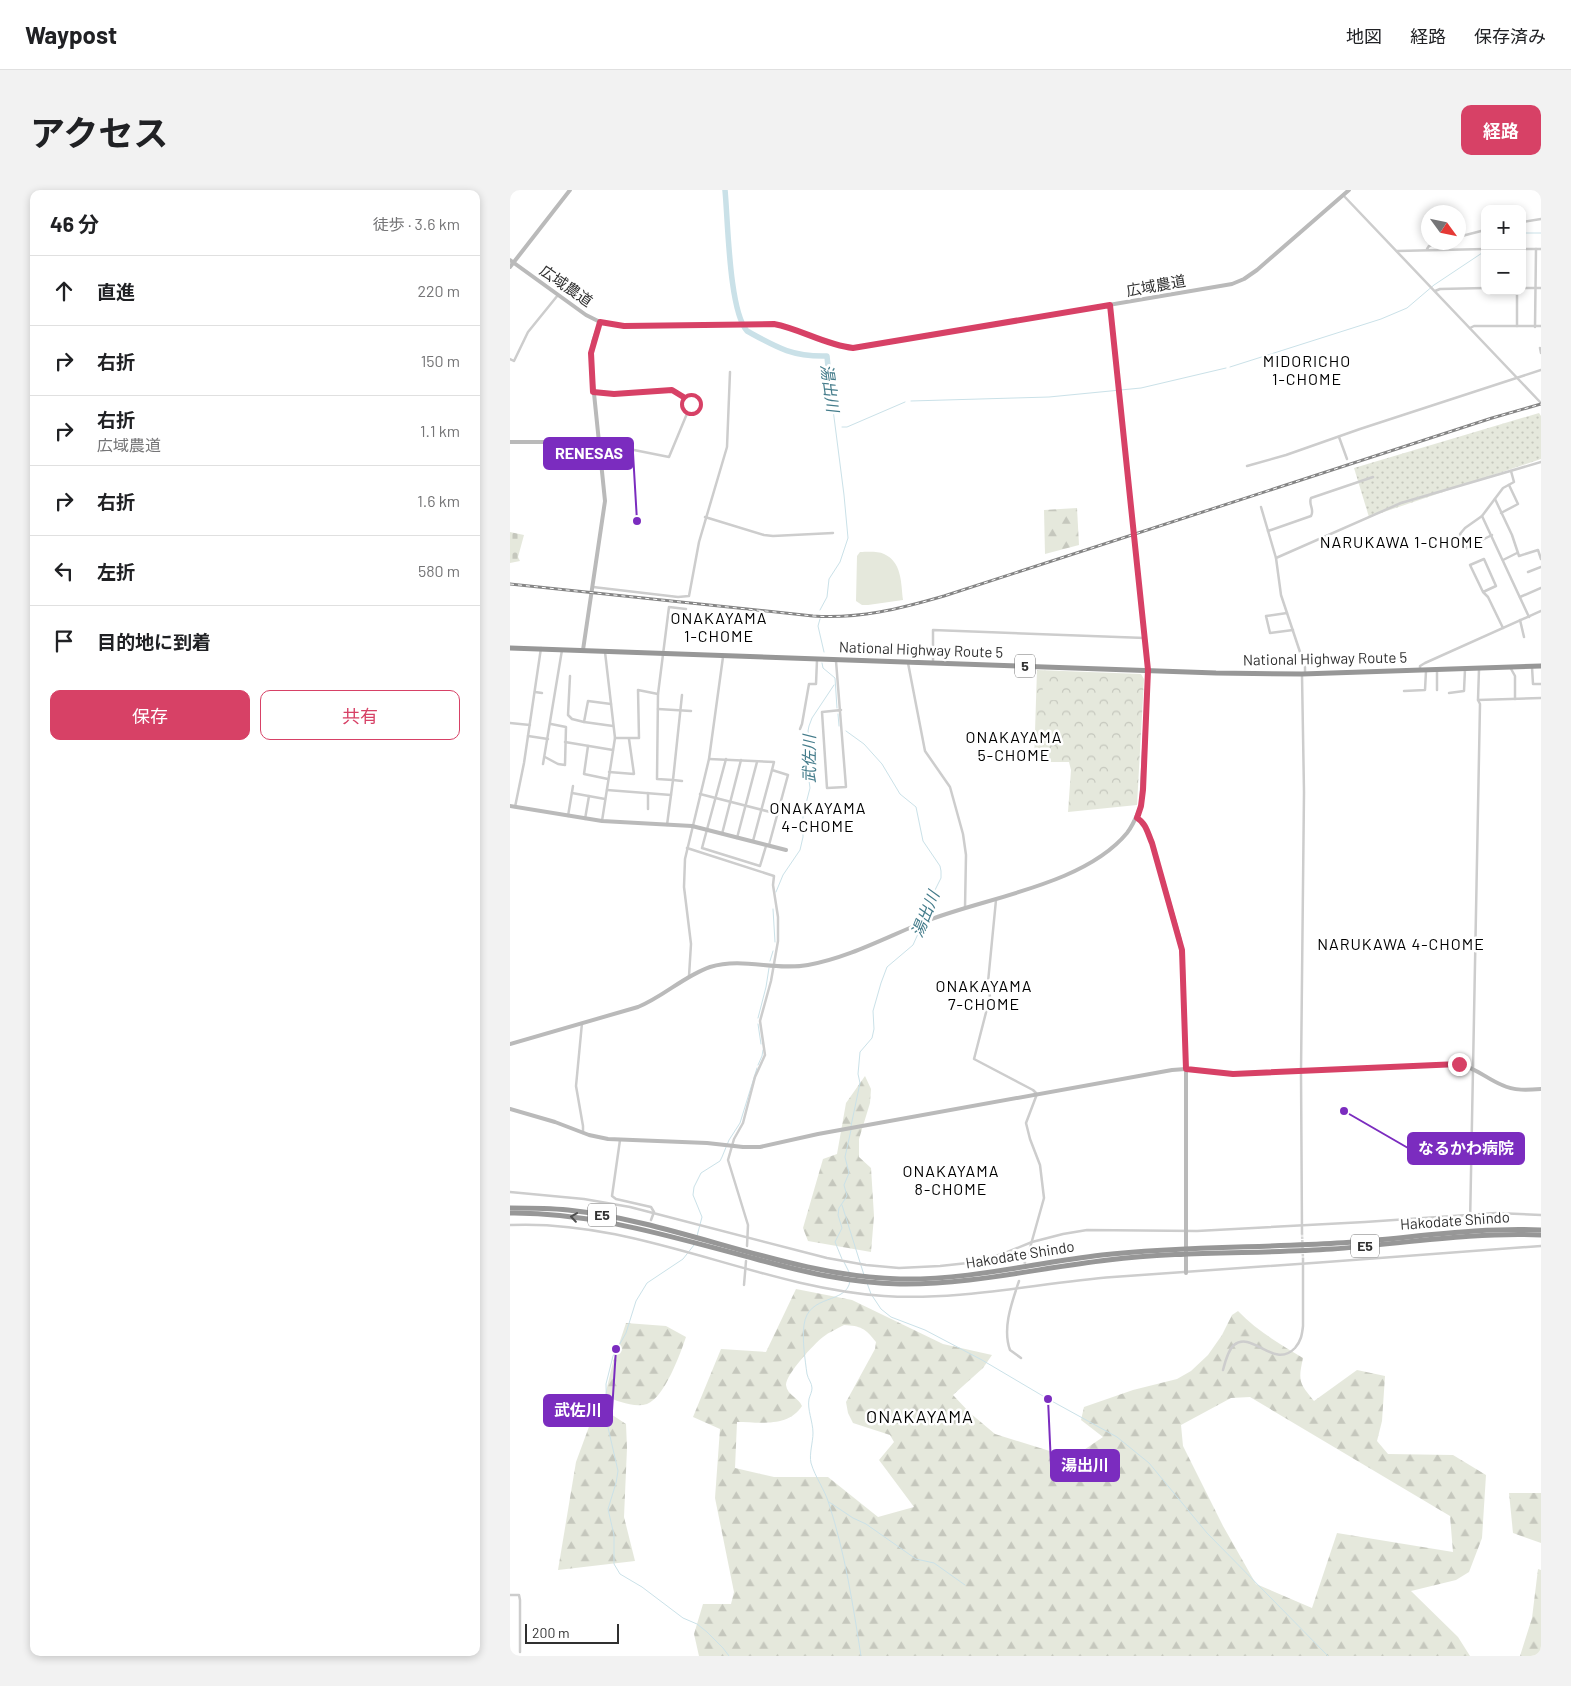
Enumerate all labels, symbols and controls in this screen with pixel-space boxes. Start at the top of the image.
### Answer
text: Waypost [25,20,117,49]
text: 地図 [1346,25,1382,47]
text: 経路 [1410,25,1446,47]
text: 保存済み [1474,25,1546,47]
button: 経路 [1461,105,1541,155]
text: アクセス [30,111,168,153]
north arrow [1421,205,1466,250]
map controls [1481,205,1526,295]
button: + [1481,205,1526,250]
text: 46 分 [50,211,99,236]
text: 徒歩 · 3.6 km [373,214,460,233]
button: − [1481,250,1526,295]
street label: 広域農道 [537,261,596,310]
street label: 広域農道 [1125,271,1187,299]
icon: ahead [50,277,78,305]
text: 直進 [97,280,135,303]
text: 220 m [417,281,460,300]
icon: right [50,347,78,375]
text: 右折 [97,350,135,373]
text: 150 m [421,351,460,370]
district label: MIDORICHO 1-CHOME [1263,351,1351,388]
water label: 湯出川 [818,363,844,415]
route start [680,393,703,416]
text: 右折 [97,408,135,431]
icon: right [50,417,78,445]
text: 1.1 km [420,421,460,440]
text: 広域農道 [97,435,161,454]
callout: RENESAS [544,438,633,469]
text: RENESAS [555,443,623,462]
icon: right [50,487,78,515]
text: 右折 [97,490,135,513]
text: 1.6 km [417,491,460,510]
district label: NARUKAWA 1-CHOME [1320,532,1484,551]
icon: left [50,557,78,585]
text: 左折 [97,560,135,583]
text: 580 m [418,561,460,580]
district label: ONAKAYAMA 1-CHOME [671,608,767,645]
icon: arrive [50,627,78,655]
text: 目的地に到着 [97,630,211,653]
street label: National Highway Route 5 [839,637,1004,661]
street label: National Highway Route 5 [1243,648,1407,668]
road number: 5 [1015,654,1035,678]
button: 保存 [50,690,250,740]
button: 共有 [260,690,460,740]
district label: ONAKAYAMA 5-CHOME [966,727,1062,764]
water label: 武佐川 [799,733,818,783]
district label: ONAKAYAMA 4-CHOME [770,798,866,835]
water label: 湯出川 [907,886,943,940]
district label: NARUKAWA 4-CHOME [1317,934,1485,953]
district label: ONAKAYAMA 7-CHOME [936,976,1032,1013]
route end [1448,1053,1471,1076]
callout: なるかわ病院 [1408,1133,1524,1164]
text: なるかわ病院 [1418,1138,1514,1157]
district label: ONAKAYAMA 8-CHOME [903,1161,999,1198]
road number: E5 [588,1204,616,1226]
street label: Hakodate Shindo [1399,1207,1510,1233]
one-way arrow [569,1213,578,1223]
road number: E5 [1351,1234,1379,1258]
street label: Hakodate Shindo [964,1237,1076,1271]
callout: 武佐川 [544,1395,612,1426]
text: 武佐川 [554,1400,602,1419]
district label: ONAKAYAMA [866,1405,974,1427]
callout: 湯出川 [1051,1450,1119,1481]
text: 湯出川 [1061,1455,1109,1474]
scale bar [525,1621,619,1644]
text: 200 m [532,1624,570,1641]

